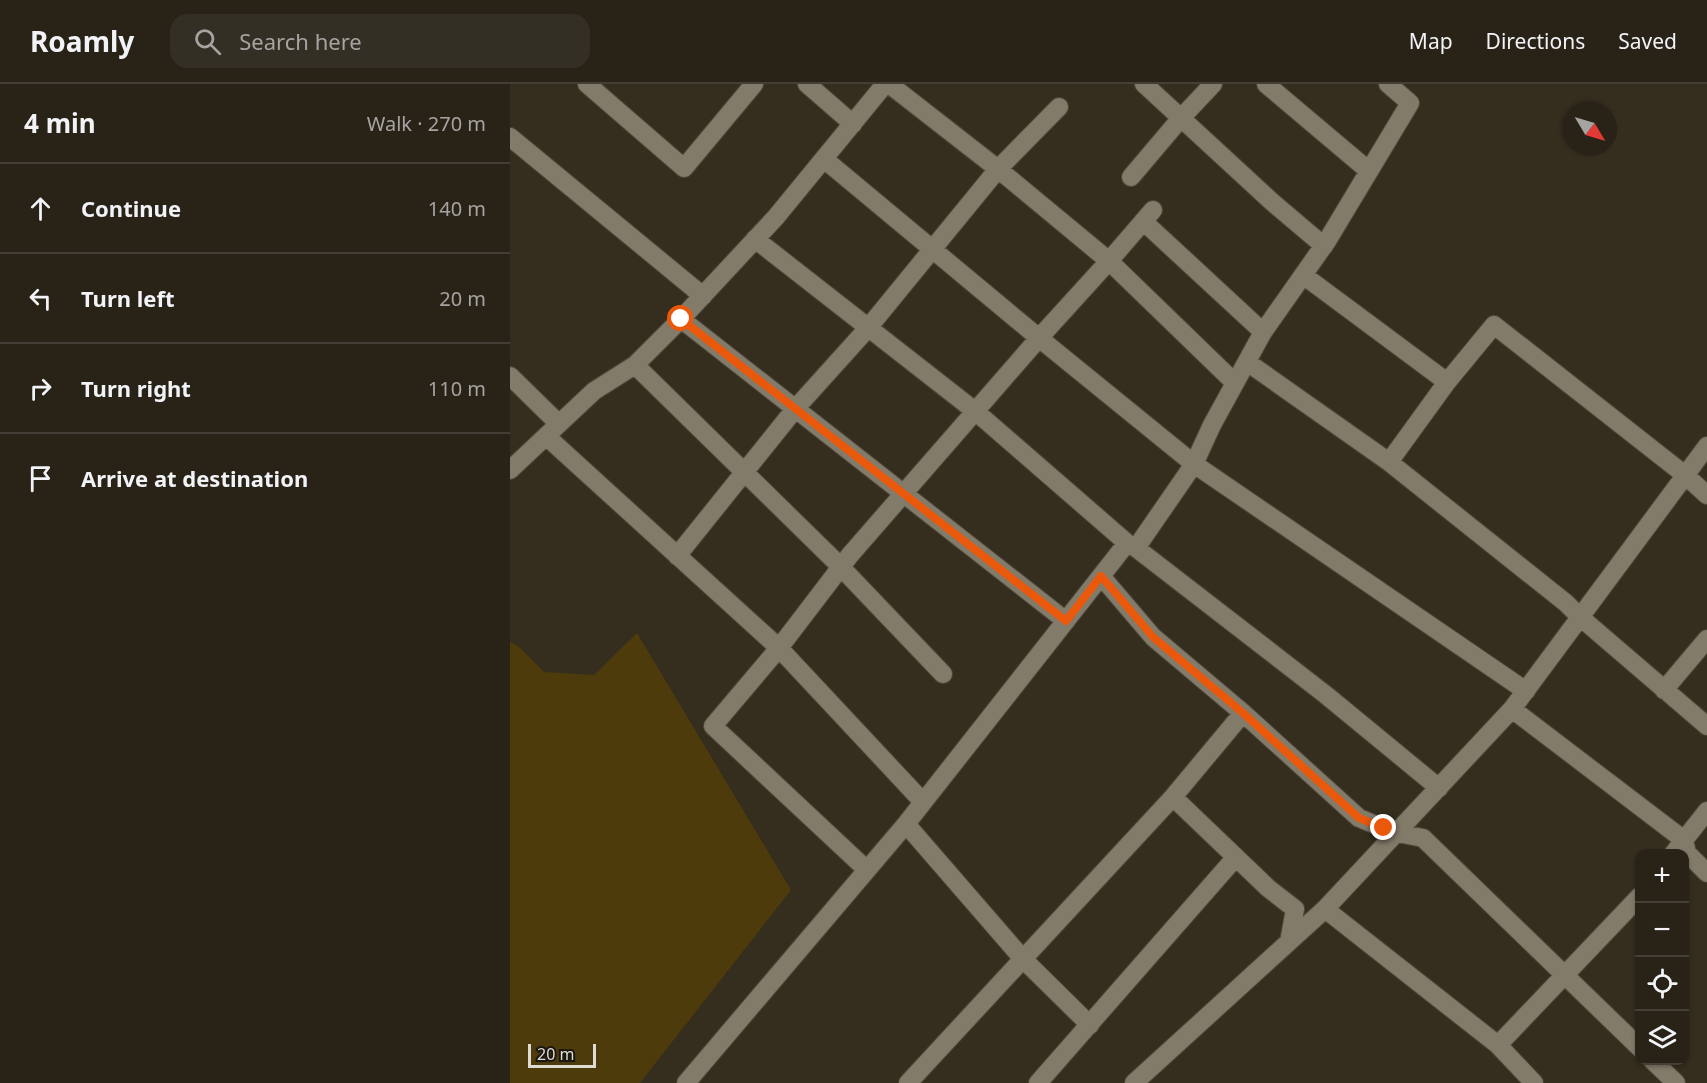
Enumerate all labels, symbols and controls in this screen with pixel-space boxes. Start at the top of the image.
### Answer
search box [170,14,590,68]
text: Roamly [30,22,134,60]
icon: search [191,25,224,58]
text: Search here [239,26,362,56]
text: Map [1409,27,1453,55]
text: Directions [1486,27,1585,55]
text: Saved [1618,27,1677,55]
north arrow [1563,102,1617,156]
text: 4 min [24,105,96,141]
text: Walk · 270 m [367,110,486,137]
icon: ahead [24,192,57,225]
text: Continue [81,193,181,223]
text: 140 m [428,195,486,222]
icon: left [24,282,57,315]
text: Turn left [81,283,175,313]
text: 20 m [439,285,486,312]
route start [667,305,693,331]
icon: right [24,372,57,405]
text: Turn right [81,373,191,403]
text: 110 m [428,375,486,402]
icon: arrive [24,462,57,495]
text: Arrive at destination [81,463,308,493]
route end [1370,814,1396,840]
map controls [1635,849,1689,1065]
button: + [1635,849,1689,903]
button: − [1635,903,1689,957]
button: locate [1635,957,1689,1011]
button: layers [1635,1011,1689,1065]
scale bar [528,1041,596,1068]
text: 20 m [537,1043,574,1065]

